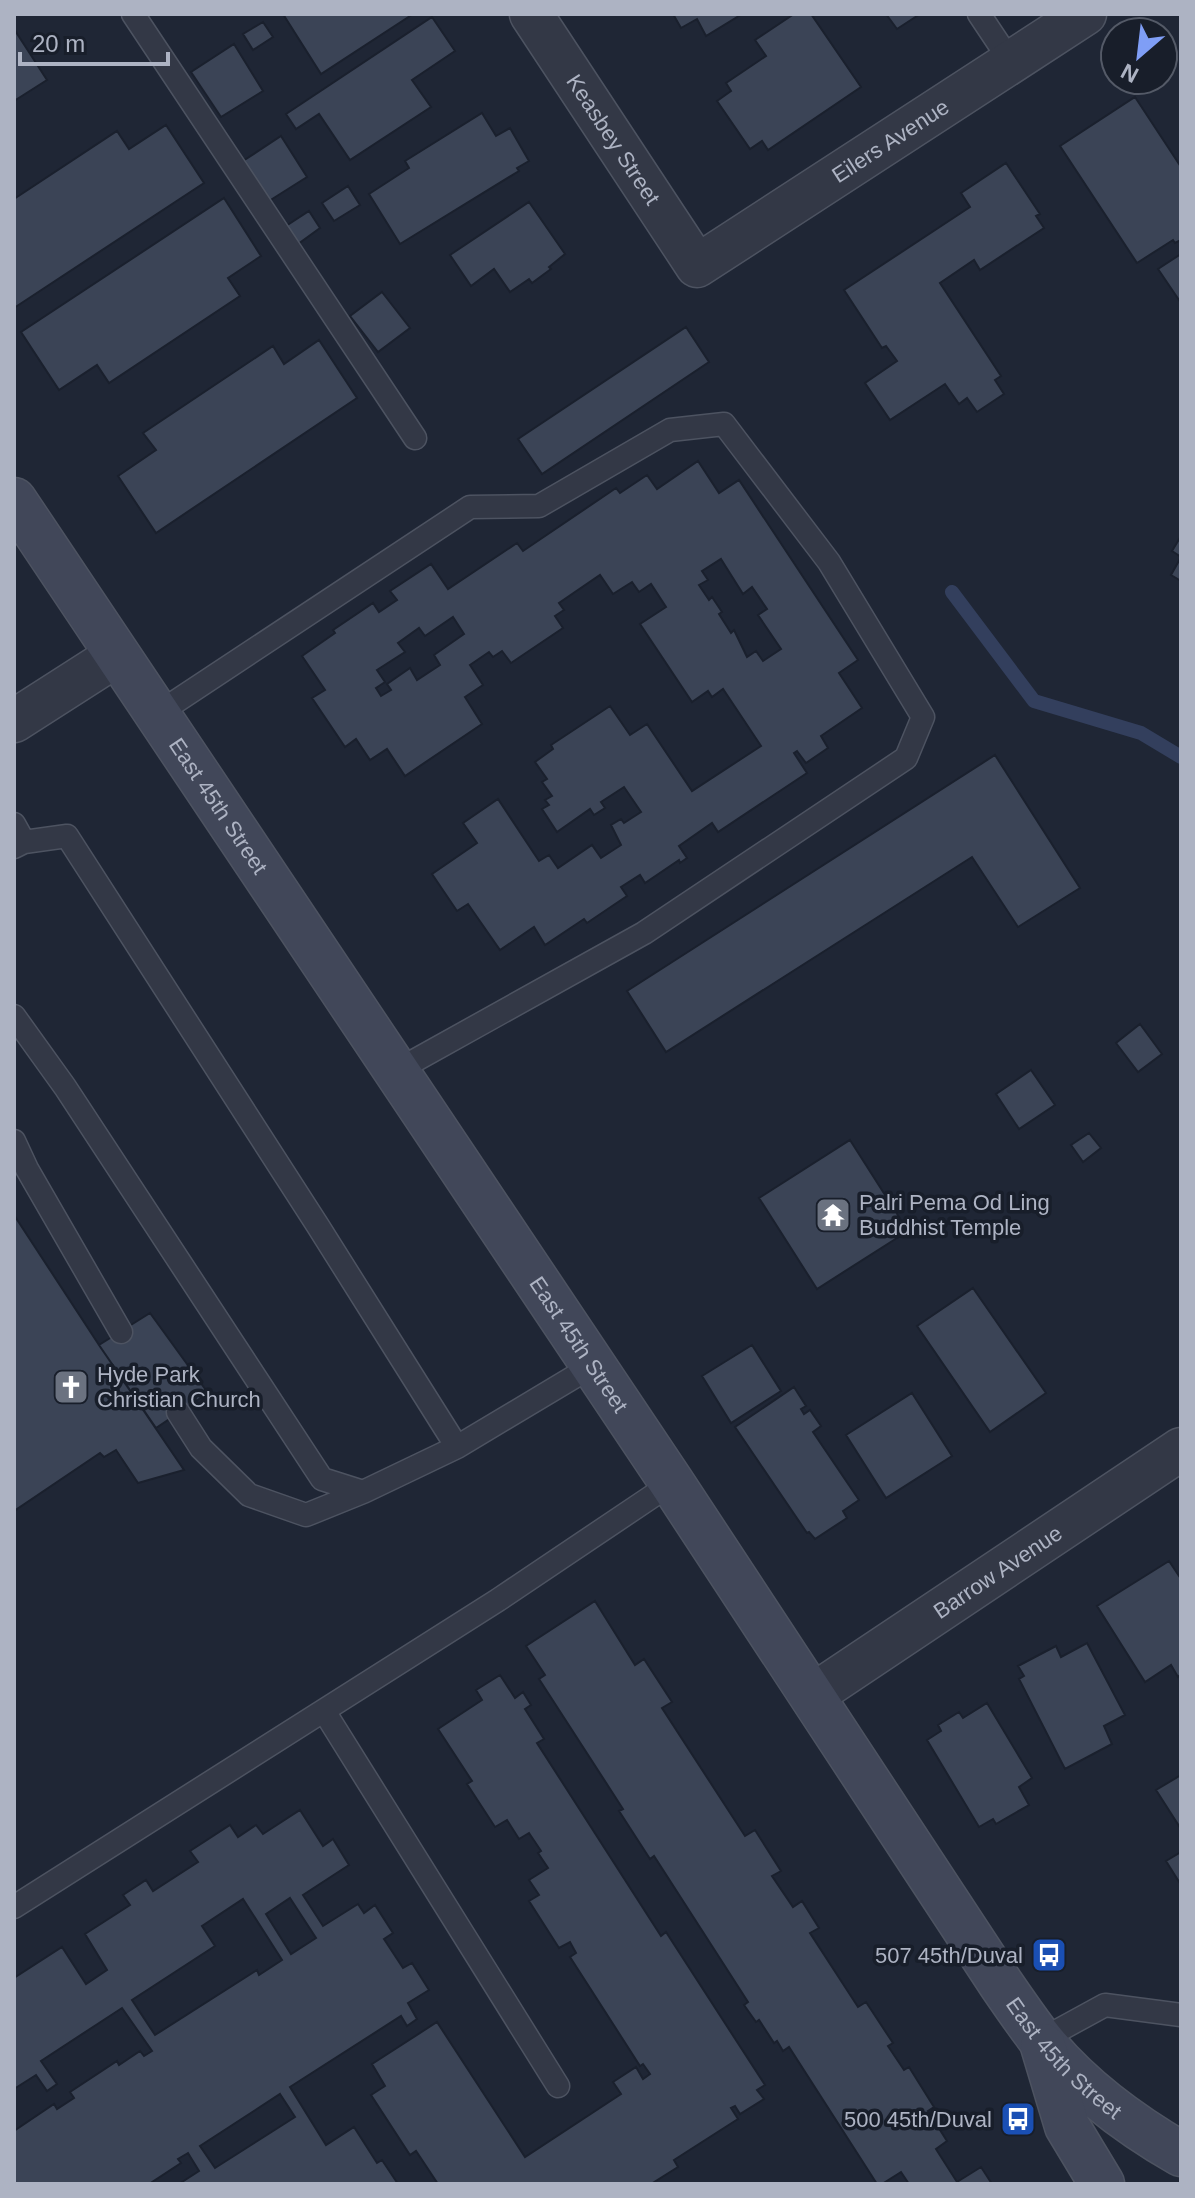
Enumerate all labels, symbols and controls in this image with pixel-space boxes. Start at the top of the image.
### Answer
scale bar [20,16,168,66]
north arrow [1099,16,1179,96]
text: 20 m [32,30,85,57]
text: N [1117,58,1143,88]
street label: Keasbey Street [561,70,665,209]
street label: Eilers Avenue [827,94,953,188]
street label: East 45th Street [164,734,273,879]
place label: Palri Pema Od Ling Buddhist Temple [859,1190,1050,1240]
temple icon: Palri Pema Od Ling Buddhist Temple [814,1196,852,1234]
street label: East 45th Street [524,1272,633,1417]
place label: Hyde Park Christian Church [97,1362,261,1412]
church icon: Hyde Park Christian Church [52,1368,90,1406]
street label: Barrow Avenue [929,1520,1067,1624]
bus stop icon: 507 45th/Duval [1030,1936,1068,1974]
place label: 507 45th/Duval [875,1943,1023,1968]
street label: East 45th Street [1001,1993,1127,2124]
bus stop icon: 500 45th/Duval [999,2100,1037,2138]
place label: 500 45th/Duval [844,2107,992,2132]

